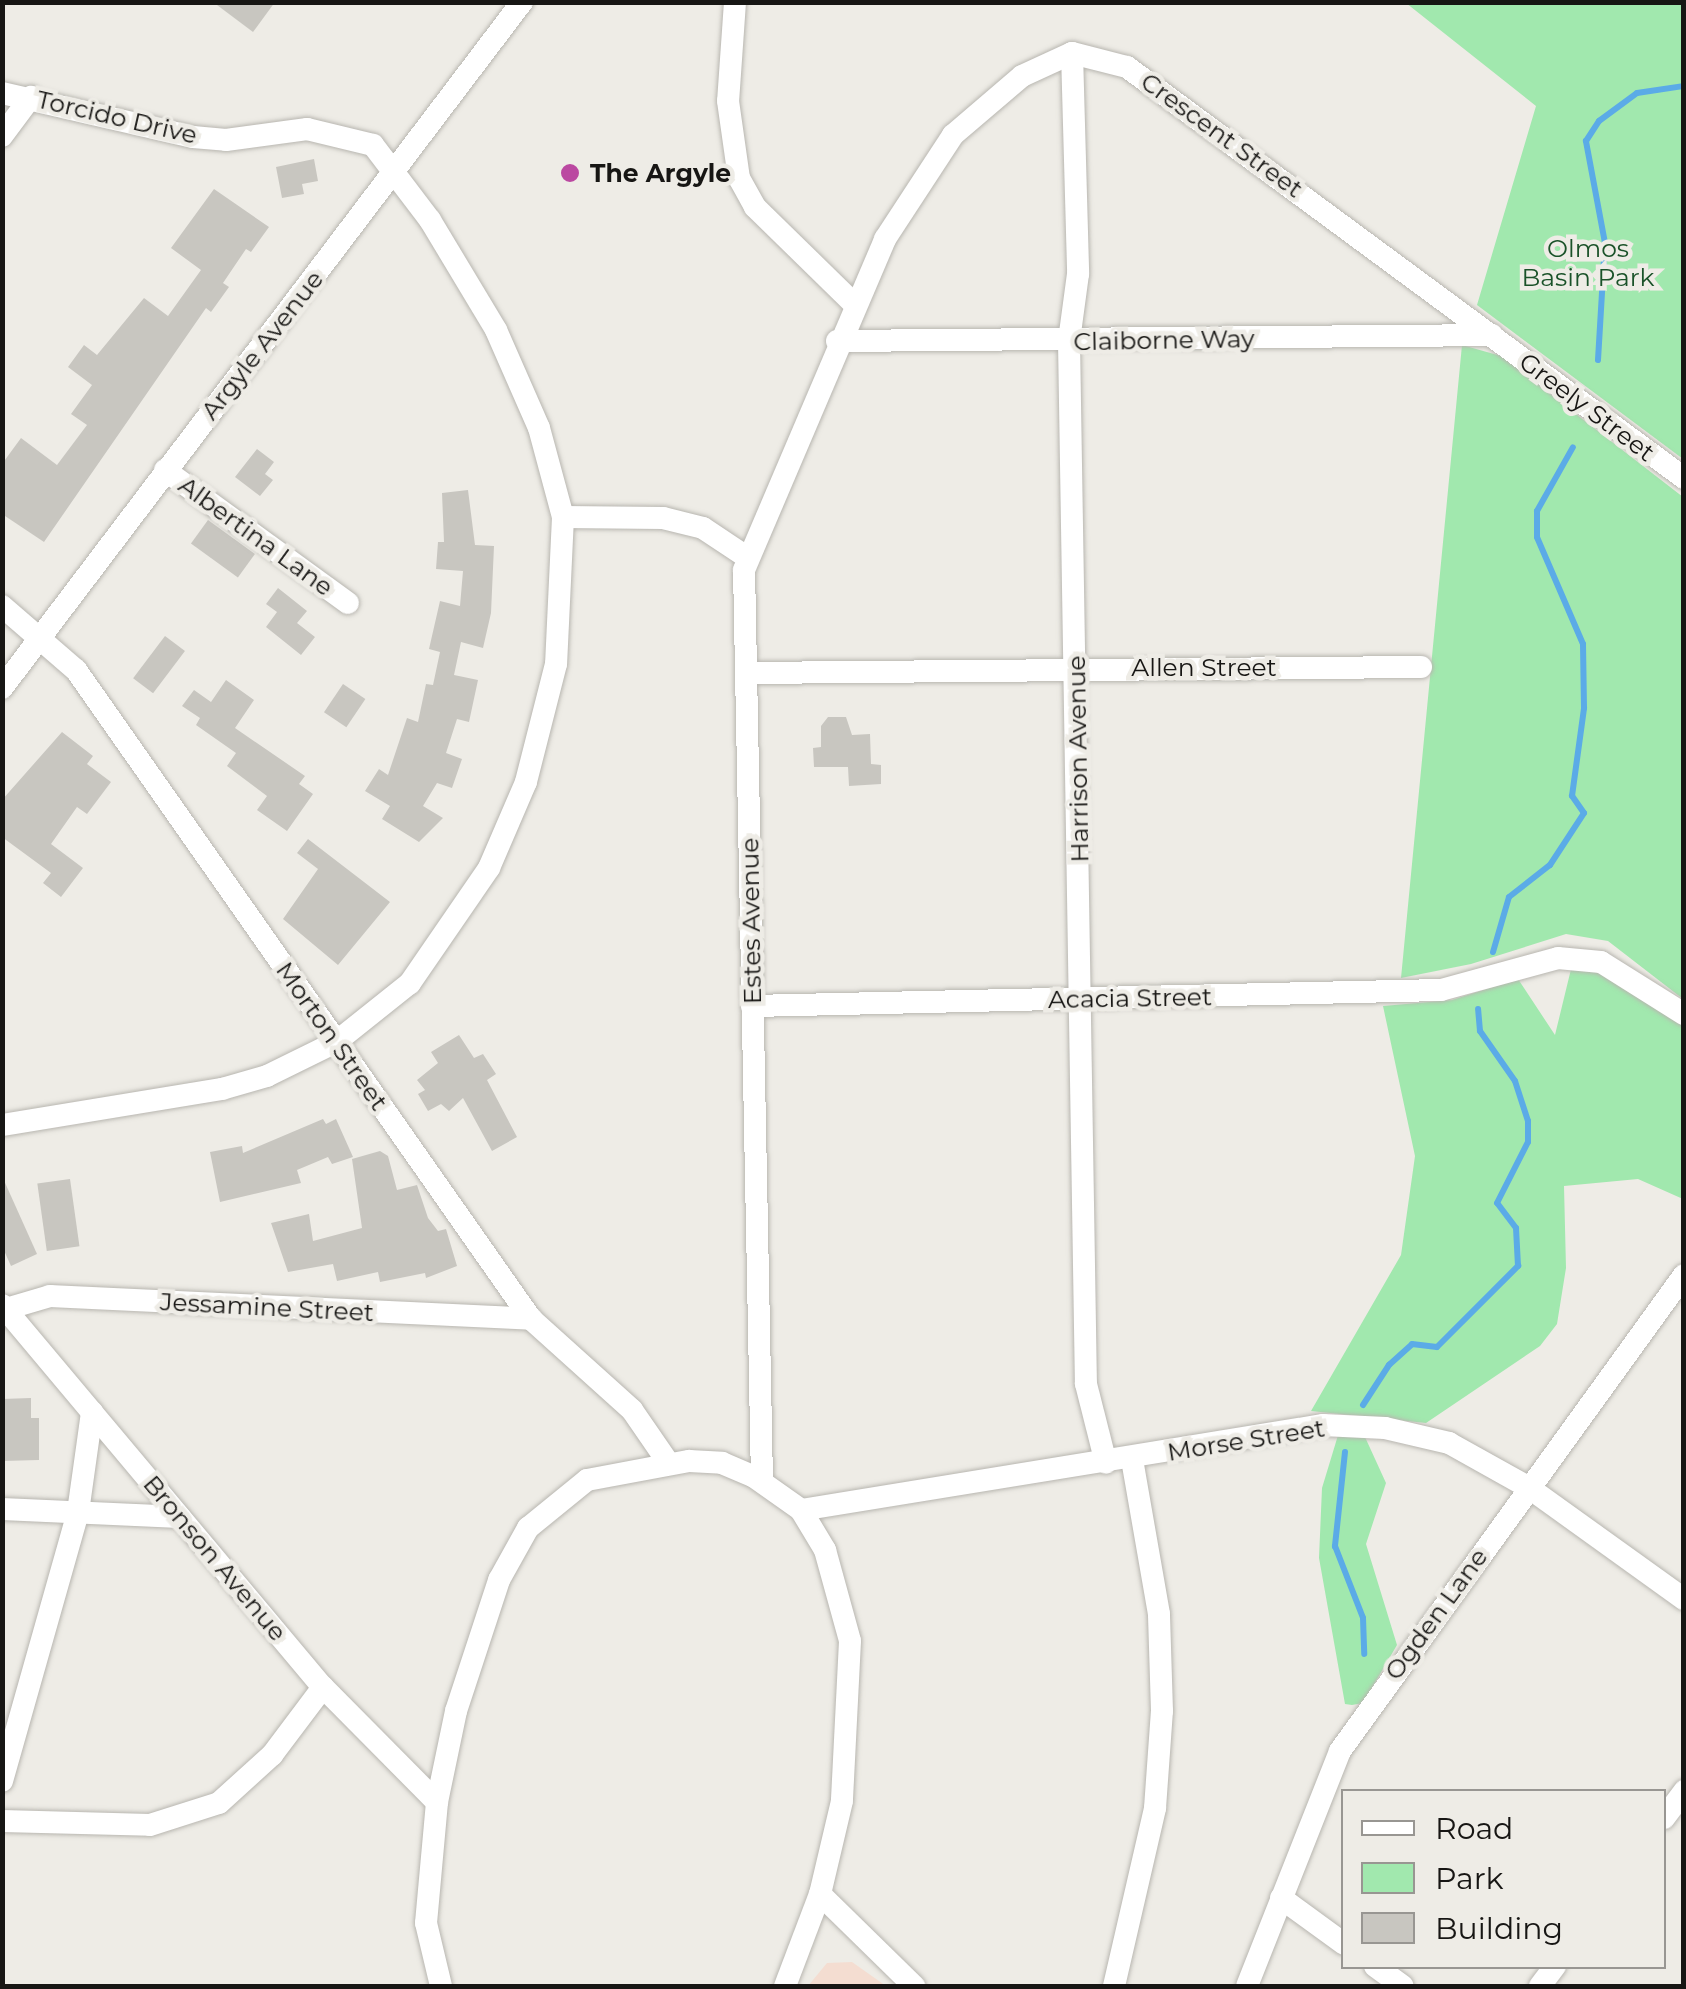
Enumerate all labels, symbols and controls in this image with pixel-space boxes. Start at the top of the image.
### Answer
street label: Crescent Street [1135,66,1309,204]
street label: Torcido Drive [34,84,200,150]
place label: The Argyle [590,158,731,188]
marker: The Argyle [559,162,581,184]
park label: Olmos Basin Park [1521,234,1655,293]
street label: Argyle Avenue [194,264,330,426]
street label: Claiborne Way [1073,323,1255,357]
street label: Greely Street [1513,346,1661,468]
street label: Albertina Lane [173,470,339,602]
street label: Allen Street [1131,652,1277,682]
street label: Harrison Avenue [1061,655,1095,863]
street label: Estes Avenue [735,837,767,1005]
street label: Morton Street [270,956,394,1116]
street label: Acacia Street [1048,982,1212,1014]
street label: Jessamine Street [159,1286,375,1328]
street label: Morse Street [1165,1413,1327,1467]
street label: Bronson Avenue [137,1469,293,1647]
street label: Ogden Lane [1378,1542,1494,1686]
legend [1341,1789,1666,1969]
text: Road [1435,1810,1513,1847]
text: Park [1435,1860,1504,1897]
text: Building [1435,1910,1563,1947]

